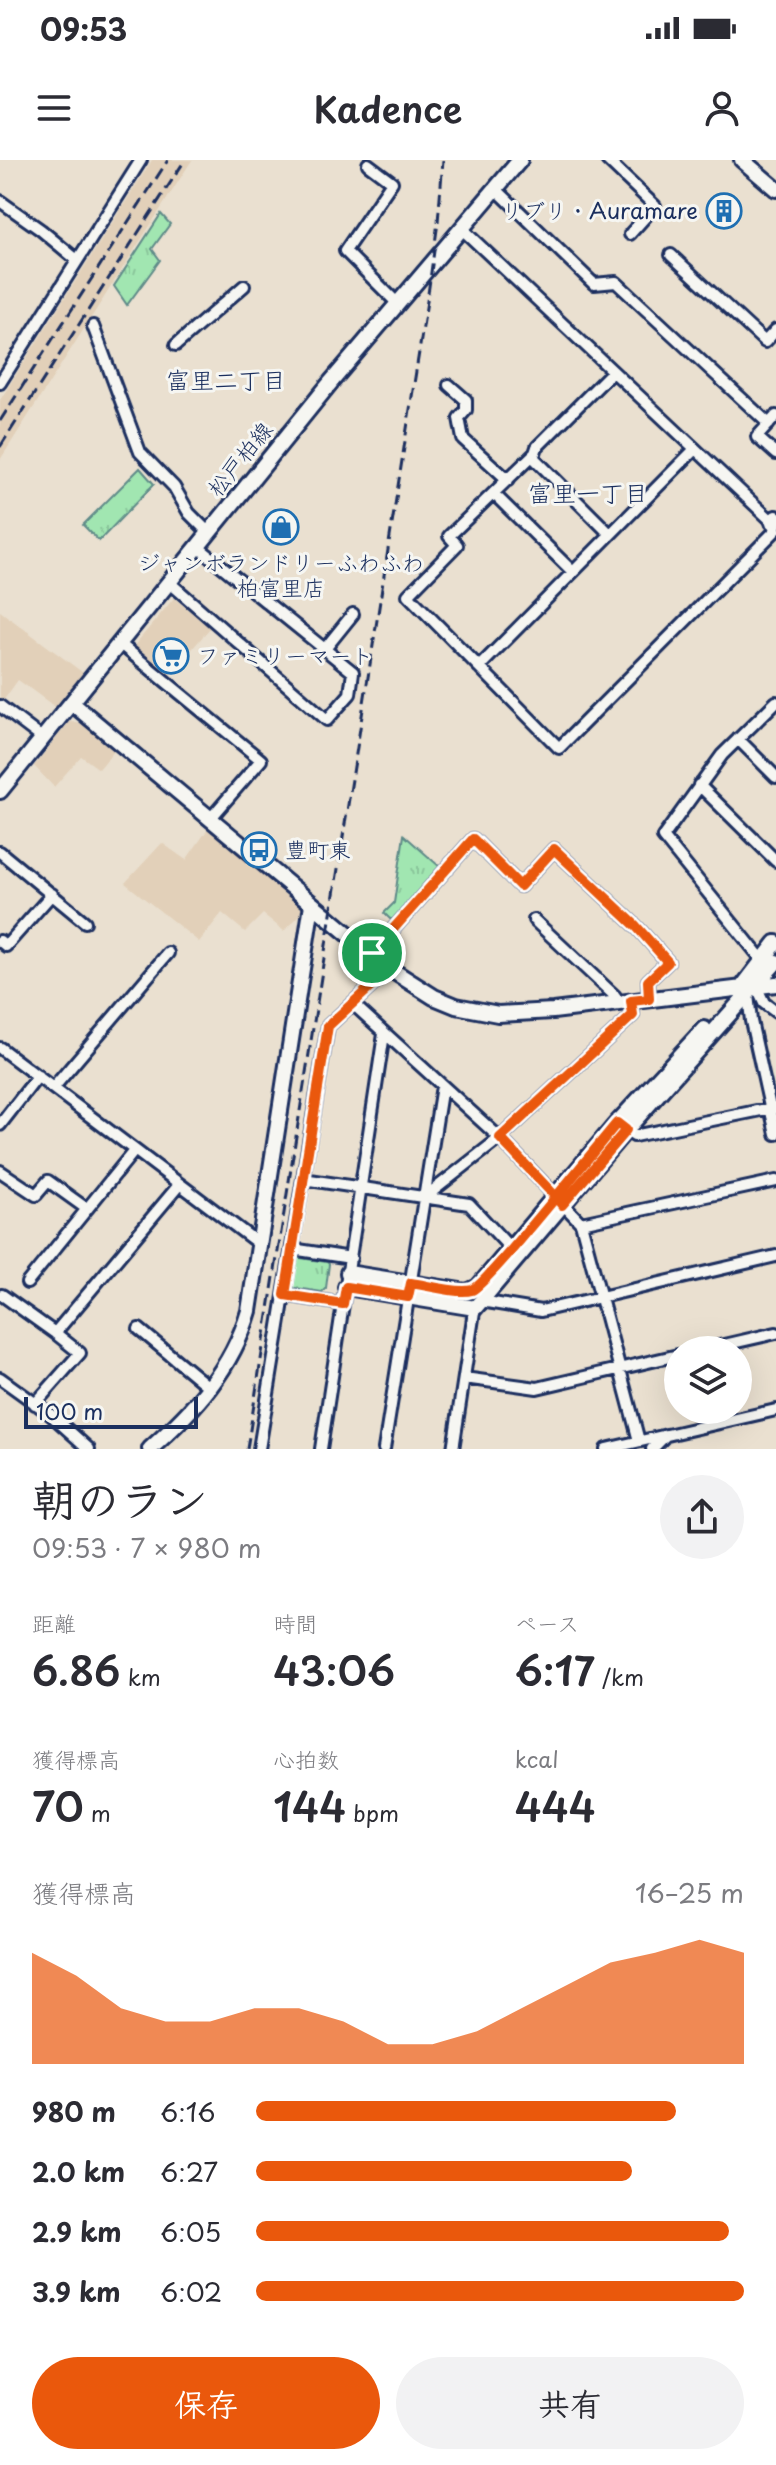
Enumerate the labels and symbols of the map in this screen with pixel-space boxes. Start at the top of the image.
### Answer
building icon: リブリ・Auramare [705,192,743,230]
place label: リブリ・Auramare [501,193,698,226]
district label: 富里二丁目 [166,361,286,397]
street label: 松戸柏線 [198,413,279,503]
district label: 富里一丁目 [528,474,648,510]
shop icon: ジャンボランドリーふわふわ 柏富里店 [262,508,300,546]
place label: ジャンボランドリーふわふわ 柏富里店 [138,545,424,603]
supermarket icon: ファミリーマート [152,637,190,675]
place label: ファミリーマート [197,638,373,671]
bus stop icon: 豊町東 [240,831,278,869]
place label: 豊町東 [285,832,351,865]
pin [338,919,406,987]
scale bar [24,1393,198,1429]

